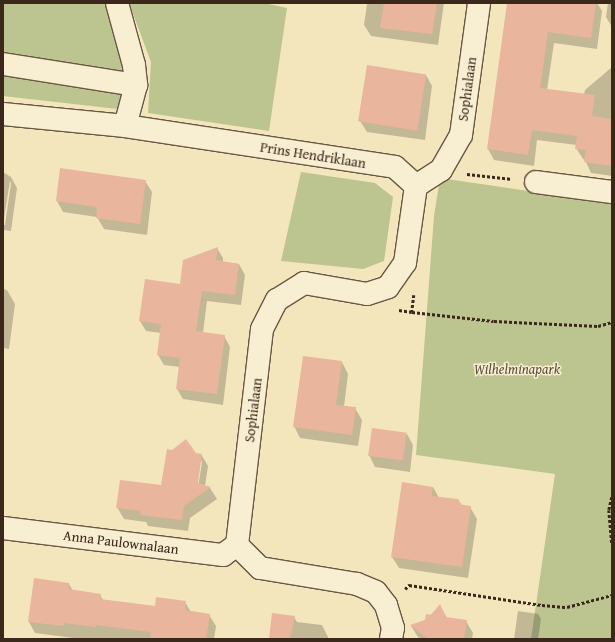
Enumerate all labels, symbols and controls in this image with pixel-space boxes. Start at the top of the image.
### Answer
street label: Sophialaan [454,56,480,122]
street label: Prins Hendriklaan [259,138,367,172]
park label: Wilhelminapark [474,361,560,377]
street label: Sophialaan [241,377,265,443]
street label: Anna Paulownalaan [62,527,180,557]

